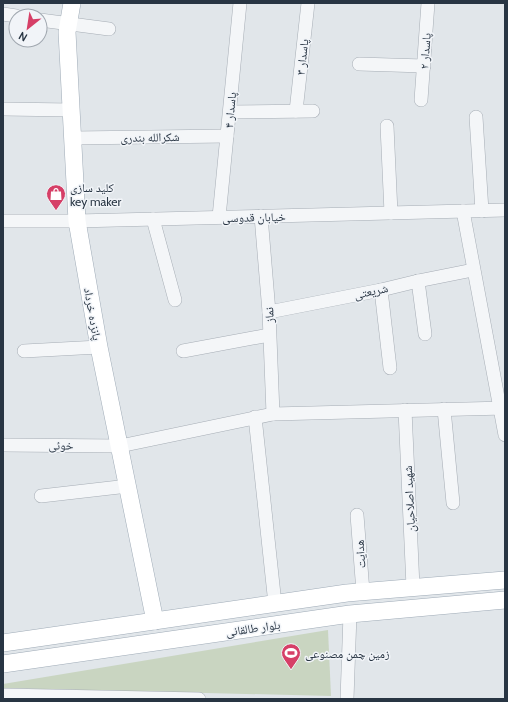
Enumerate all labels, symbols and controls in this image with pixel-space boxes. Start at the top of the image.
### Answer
north arrow [8,8,48,48]
text: N [16,29,30,45]
street label: پاسدار ۲ [416,32,434,70]
street label: پاسدار ۳ [293,38,311,76]
street label: پاسدار ۴ [221,91,239,129]
street label: شکرالله بندری [120,129,180,145]
place label: کلید سازی key maker [70,180,121,209]
shop icon: کلید سازی key maker [45,183,67,211]
street label: خیابان قدوسی [222,209,286,225]
street label: شریعتی [353,280,390,302]
street label: پانزده خرداد [81,287,105,342]
street label: نماز [261,307,277,324]
street label: خوئی [48,437,74,453]
street label: شهید اصلاحیان [400,465,418,533]
street label: هدایت [352,539,369,569]
street label: بلوار طالقانی [225,617,281,640]
sports icon: زمین چمن مصنوعی [280,642,302,670]
place label: زمین چمن مصنوعی [305,646,390,661]

